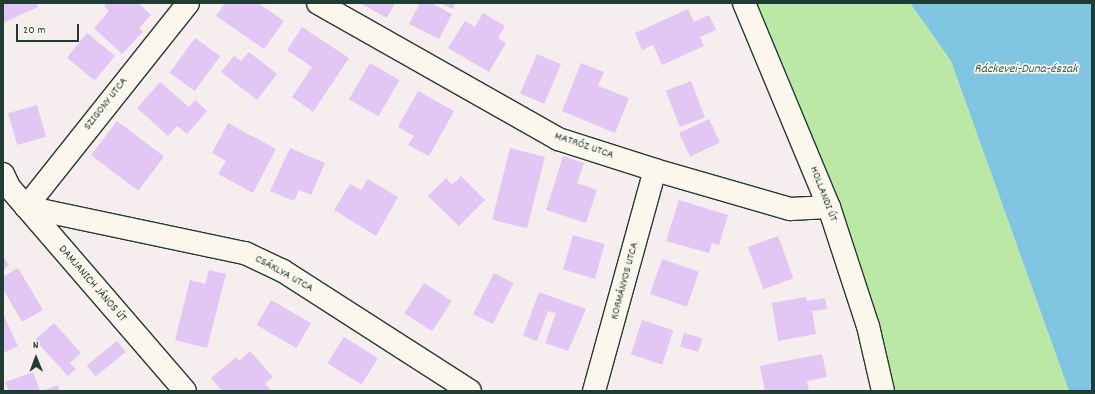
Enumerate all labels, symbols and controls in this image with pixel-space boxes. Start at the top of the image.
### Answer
scale bar [18,16,81,42]
text: 20 m [23,22,46,39]
water label: Ráckevei-Duna-észak [974,62,1078,78]
street label: SZIGONY UTCA [81,75,131,133]
street label: MATRÓZ UTCA [552,129,616,163]
street label: HOLLANDI ÚT [806,164,840,224]
street label: KORMÁNYOS UTCA [608,241,642,321]
street label: DAMJANICH JÁNOS ÚT [55,243,129,325]
street label: CSÁKLYA UTCA [252,252,316,296]
north arrow [16,338,56,378]
text: N [33,338,39,354]

